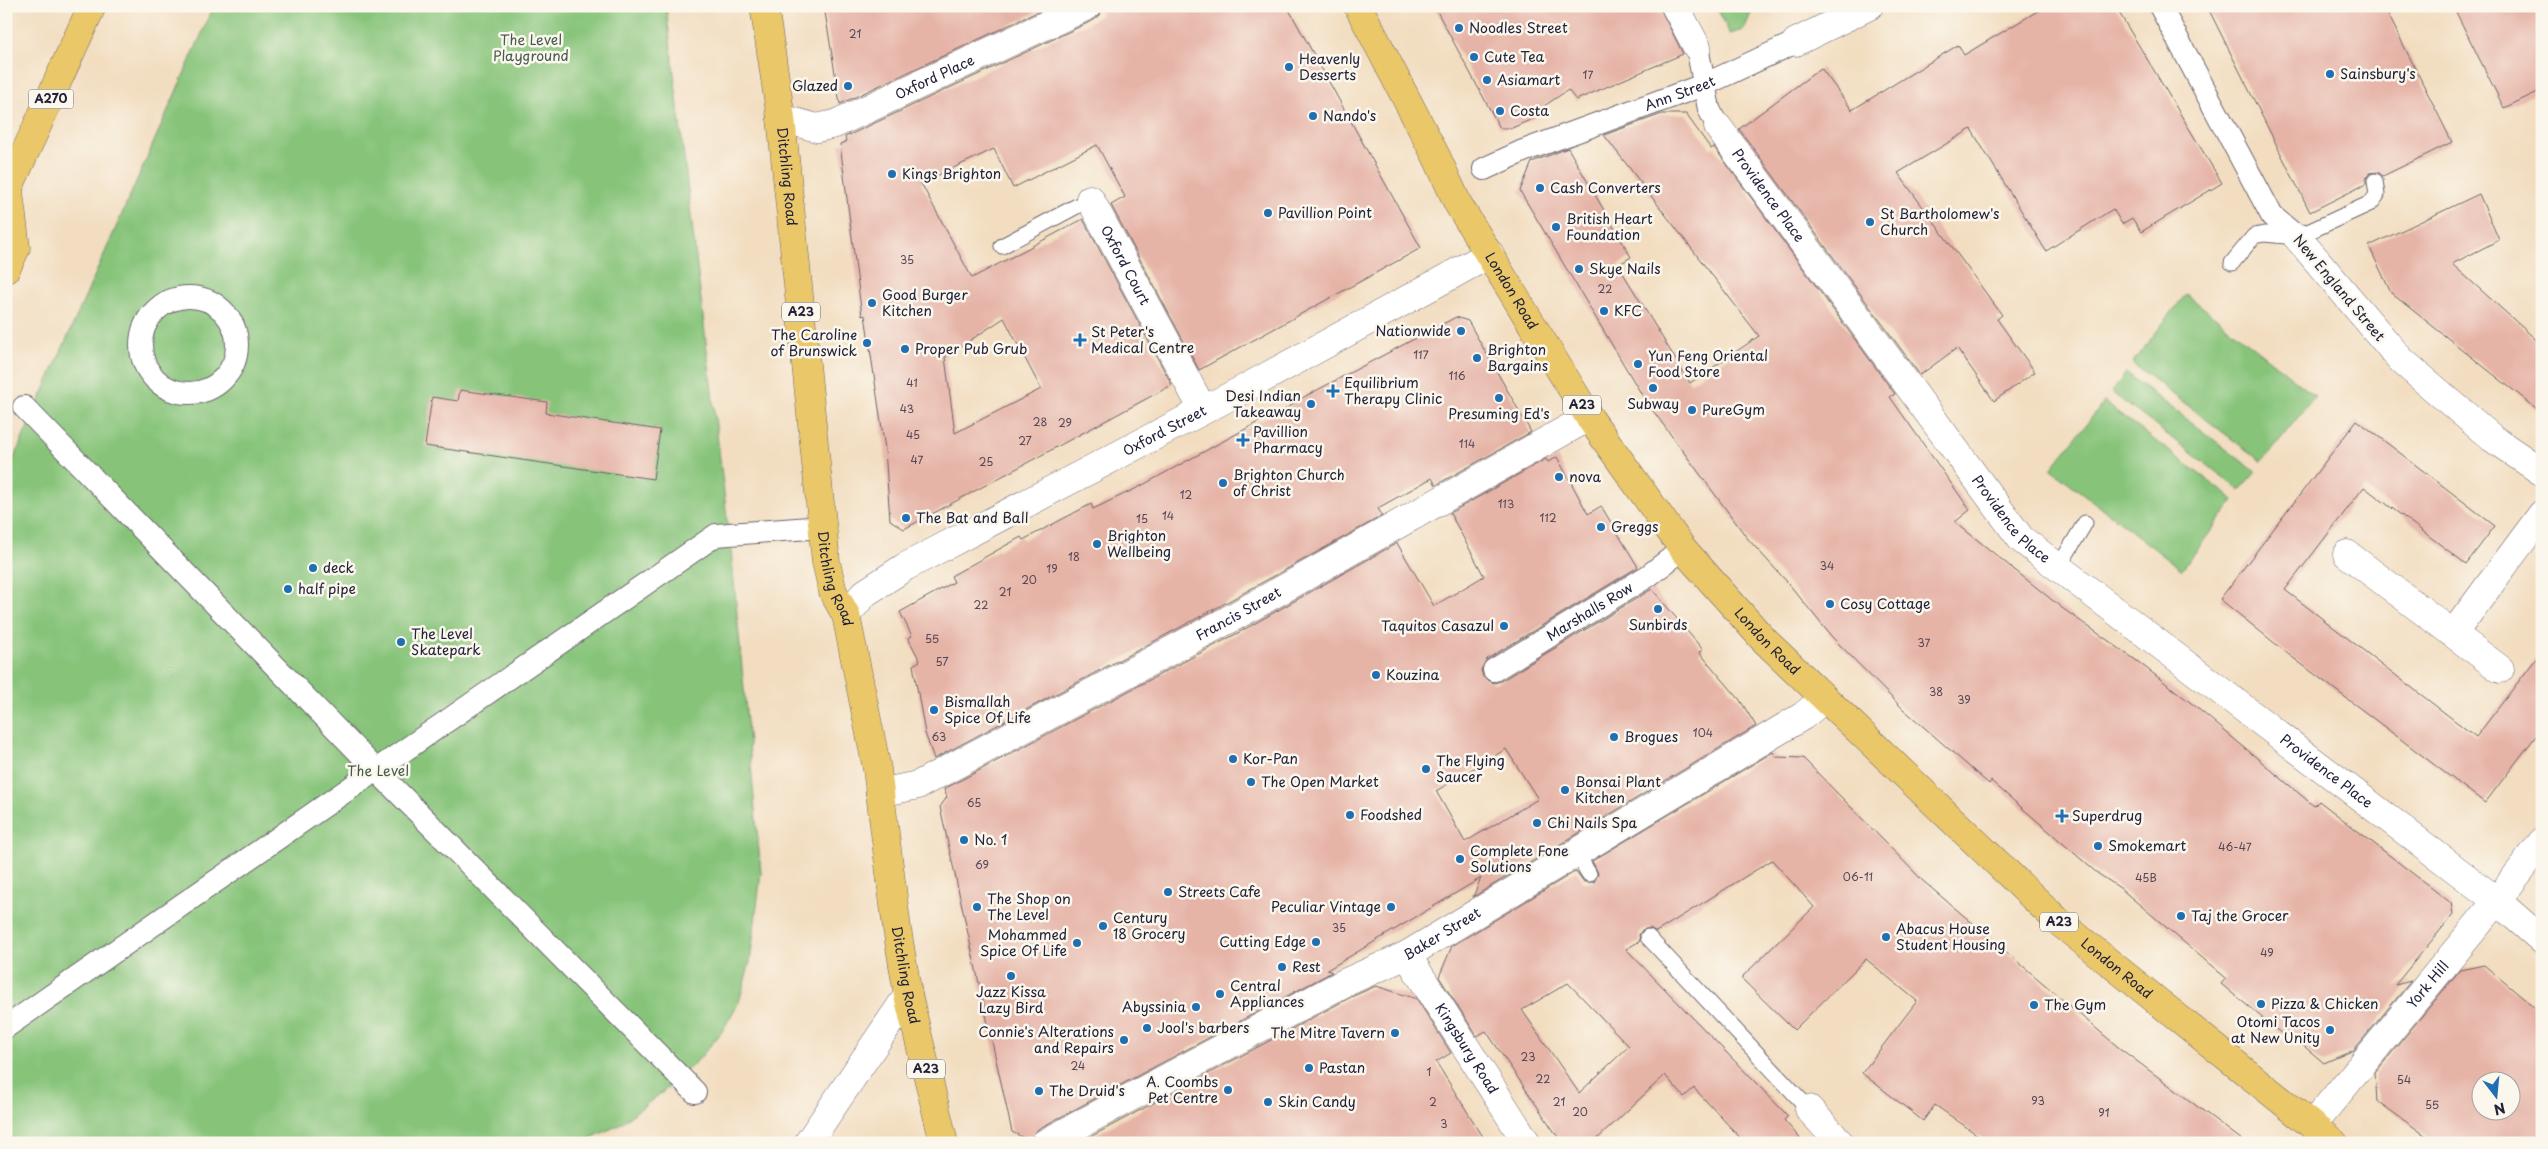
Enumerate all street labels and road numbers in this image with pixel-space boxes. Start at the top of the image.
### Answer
street label: Oxford Place [891,49,978,104]
street label: Ann Street [1641,70,1719,116]
road number: A270 [28,90,74,108]
street label: Ditchling Road [772,126,803,227]
street label: Providence Place [1727,144,1810,246]
street label: Oxford Court [1096,221,1156,309]
street label: New England Street [2288,230,2391,346]
street label: London Road [1480,248,1544,333]
road number: A23 [782,302,820,322]
road number: A23 [1563,396,1601,414]
street label: Oxford Street [1119,399,1210,461]
street label: Providence Place [1967,470,2055,568]
street label: Ditchling Road [813,530,859,628]
street label: Marshalls Row [1542,577,1637,646]
street label: Francis Street [1192,581,1285,645]
street label: London Road [1730,603,1805,679]
street label: Providence Place [2276,729,2377,813]
street label: Baker Street [1399,902,1485,965]
road number: A23 [2040,912,2078,932]
street label: Ditchling Road [887,924,926,1026]
street label: London Road [2077,933,2157,1003]
street label: York Hill [2402,956,2453,1013]
street label: Kingsbury Road [1430,999,1504,1098]
road number: A23 [907,1060,945,1078]

